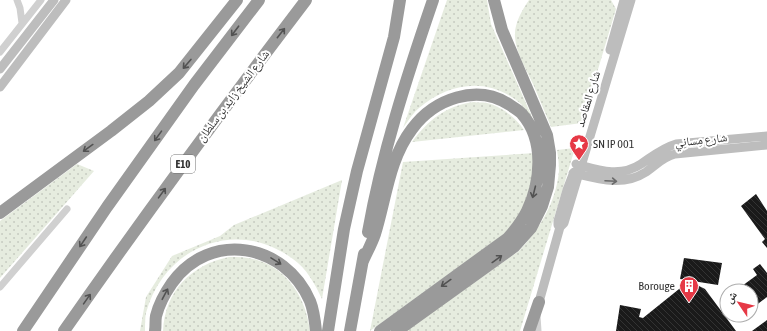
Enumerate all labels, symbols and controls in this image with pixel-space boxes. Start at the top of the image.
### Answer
one-way arrow [231,26,239,37]
one-way arrow [277,27,286,38]
street label: شارع الشيخ زايد بن سلطان [194,47,273,145]
one-way arrow [182,58,191,69]
street label: شارع المقاصد [573,69,604,129]
one-way arrow [154,130,162,141]
street label: شارع مِسانِي [674,130,728,153]
place icon: SN IP 001 [568,133,590,161]
place label: SN IP 001 [593,137,635,151]
one-way arrow [83,144,94,152]
road number: E10 [171,155,195,173]
one-way arrow [604,177,617,184]
one-way arrow [529,185,537,198]
one-way arrow [157,187,166,198]
one-way arrow [79,236,87,248]
one-way arrow [492,255,503,263]
one-way arrow [270,257,281,265]
building icon: Borouge [678,275,700,303]
one-way arrow [441,279,452,287]
place label: Borouge [638,279,675,293]
north arrow [719,283,759,323]
one-way arrow [162,288,170,300]
text: ش [723,289,741,307]
one-way arrow [83,294,91,305]

